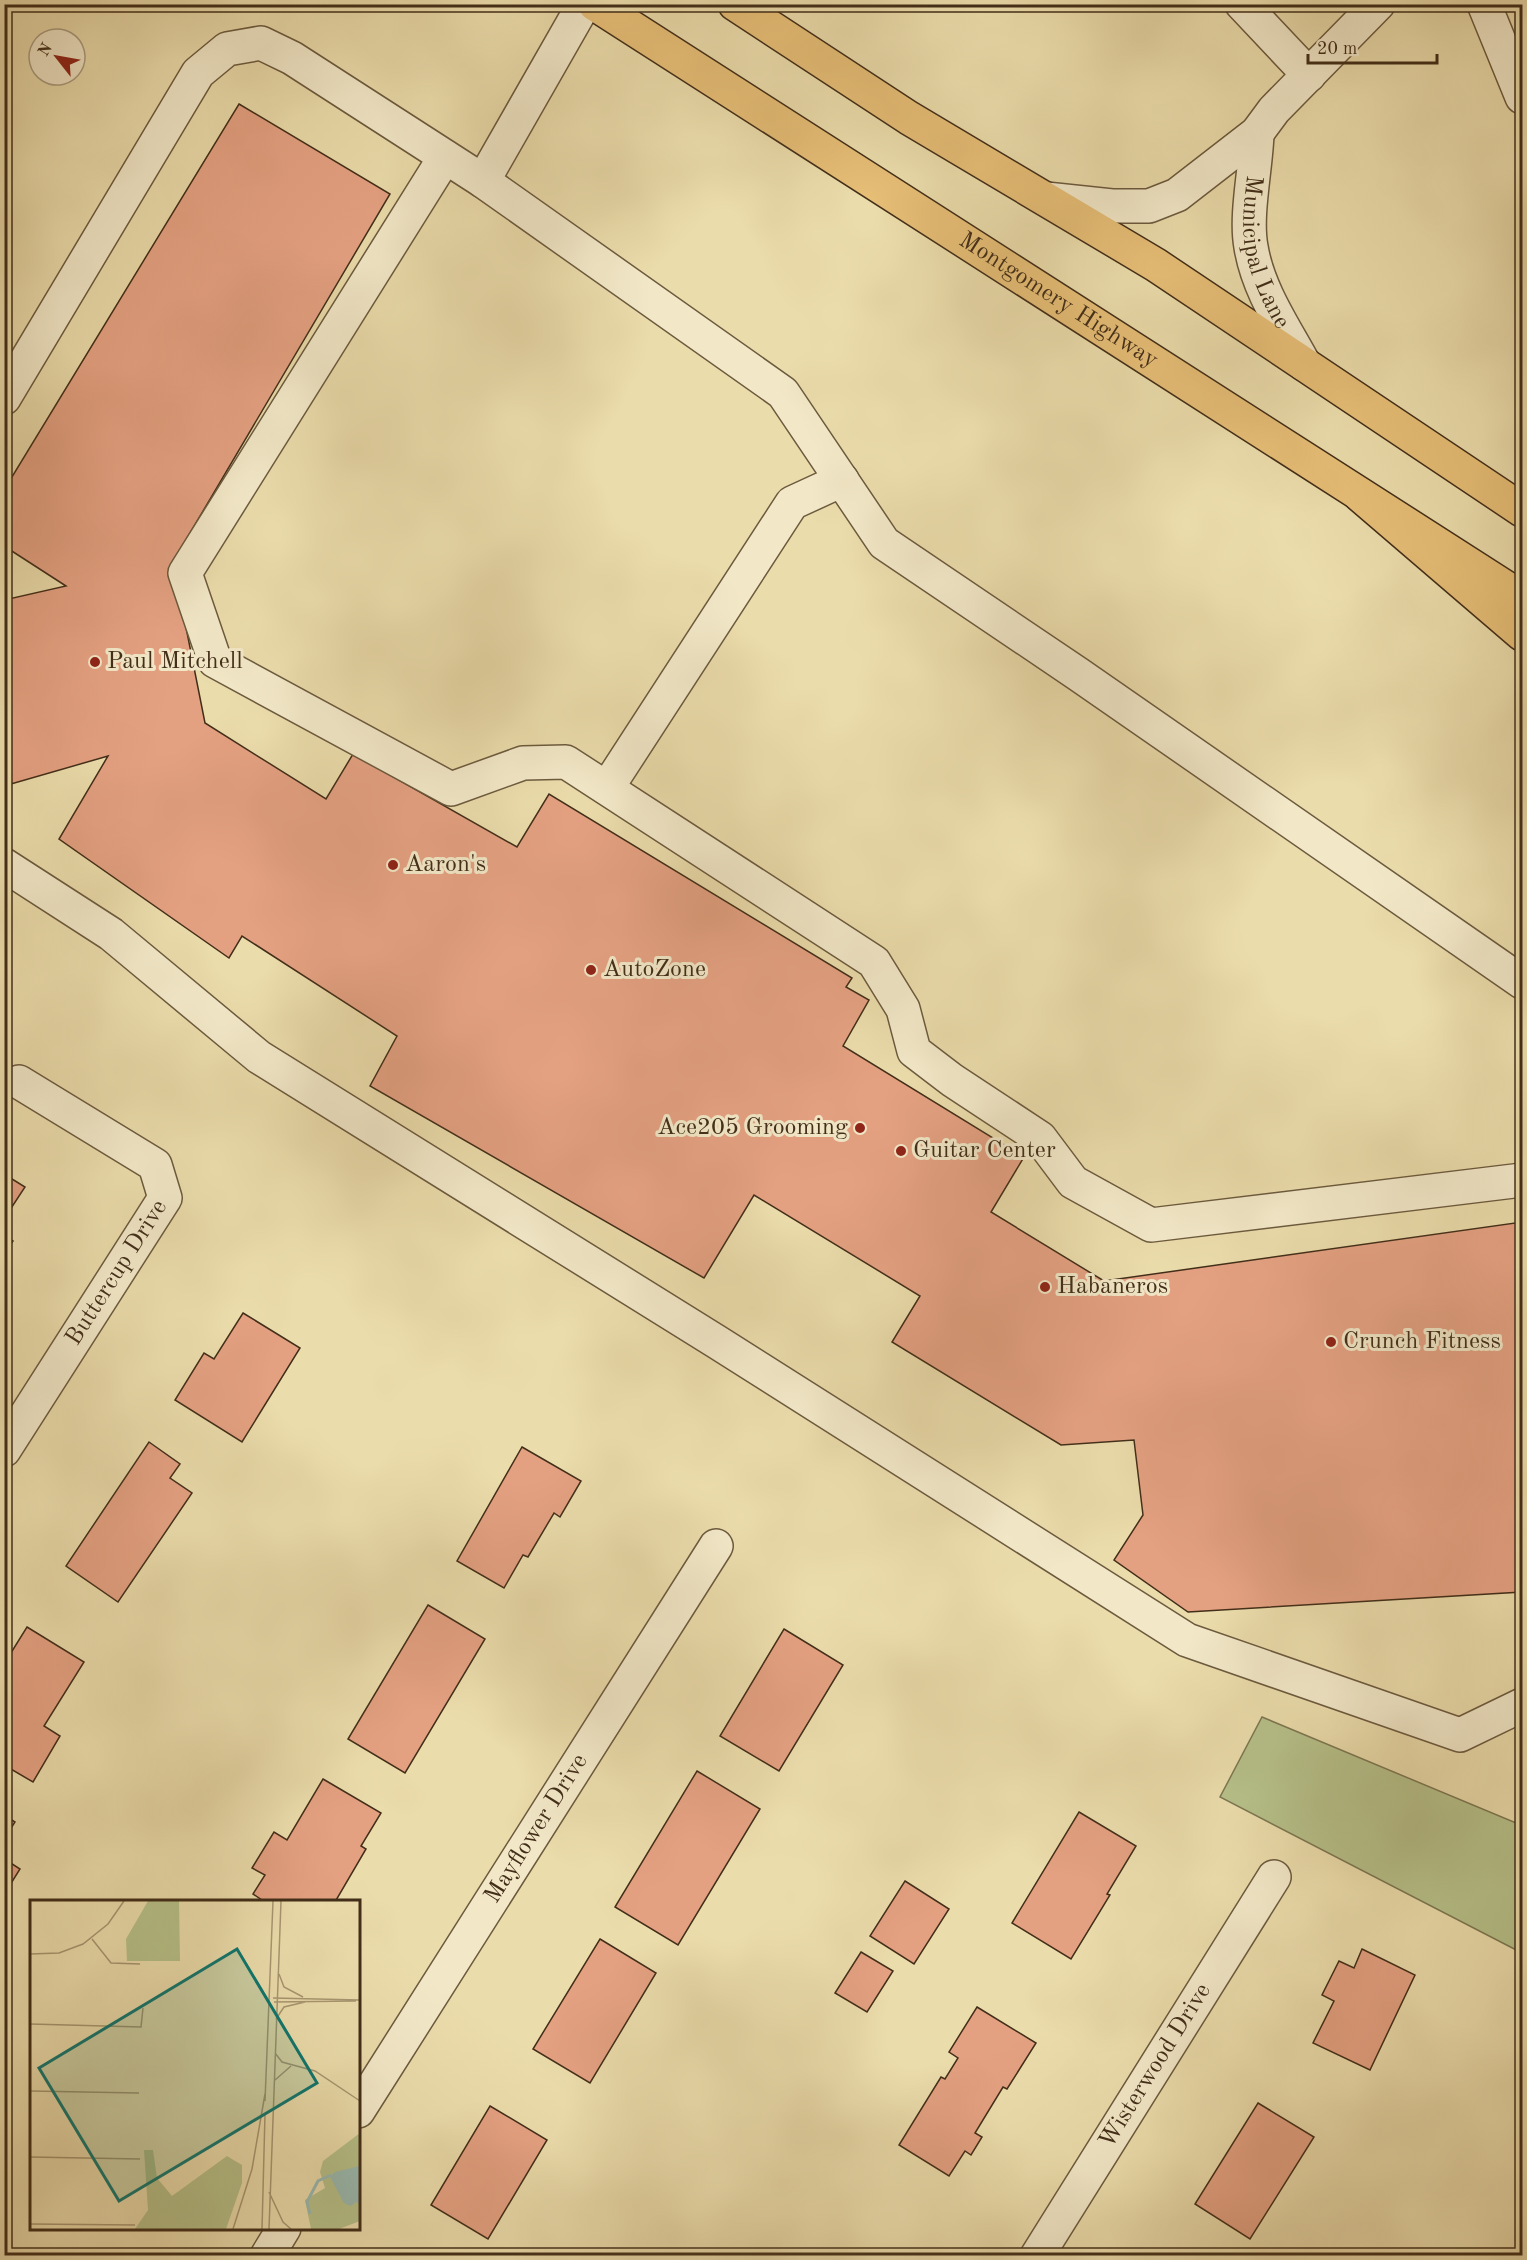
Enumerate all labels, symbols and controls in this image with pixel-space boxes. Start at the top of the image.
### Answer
north arrow [27,27,87,87]
scale bar [1308,27,1437,65]
text: N [36,40,56,60]
text: 20 m [1317,40,1357,58]
street label: Municipal Lane [1237,174,1294,333]
street label: Montgomery Highway [954,228,1162,373]
place label: Paul Mitchell [107,650,243,674]
marker: Paul Mitchell [88,655,102,669]
place label: Aaron's [405,853,486,877]
marker: Aaron's [386,858,400,872]
place label: AutoZone [603,958,706,982]
marker: AutoZone [584,963,598,977]
place label: Ace205 Grooming [657,1116,848,1140]
marker: Ace205 Grooming [853,1121,867,1135]
place label: Guitar Center [913,1139,1056,1163]
marker: Guitar Center [894,1144,908,1158]
street label: Buttercup Drive [62,1196,172,1350]
place label: Habaneros [1057,1275,1168,1299]
marker: Habaneros [1038,1280,1052,1294]
place label: Crunch Fitness [1343,1330,1501,1354]
marker: Crunch Fitness [1324,1335,1338,1349]
street label: Mayflower Drive [481,1750,593,1908]
inset map [30,1900,360,2230]
street label: Wisterwood Drive [1095,1980,1216,2153]

